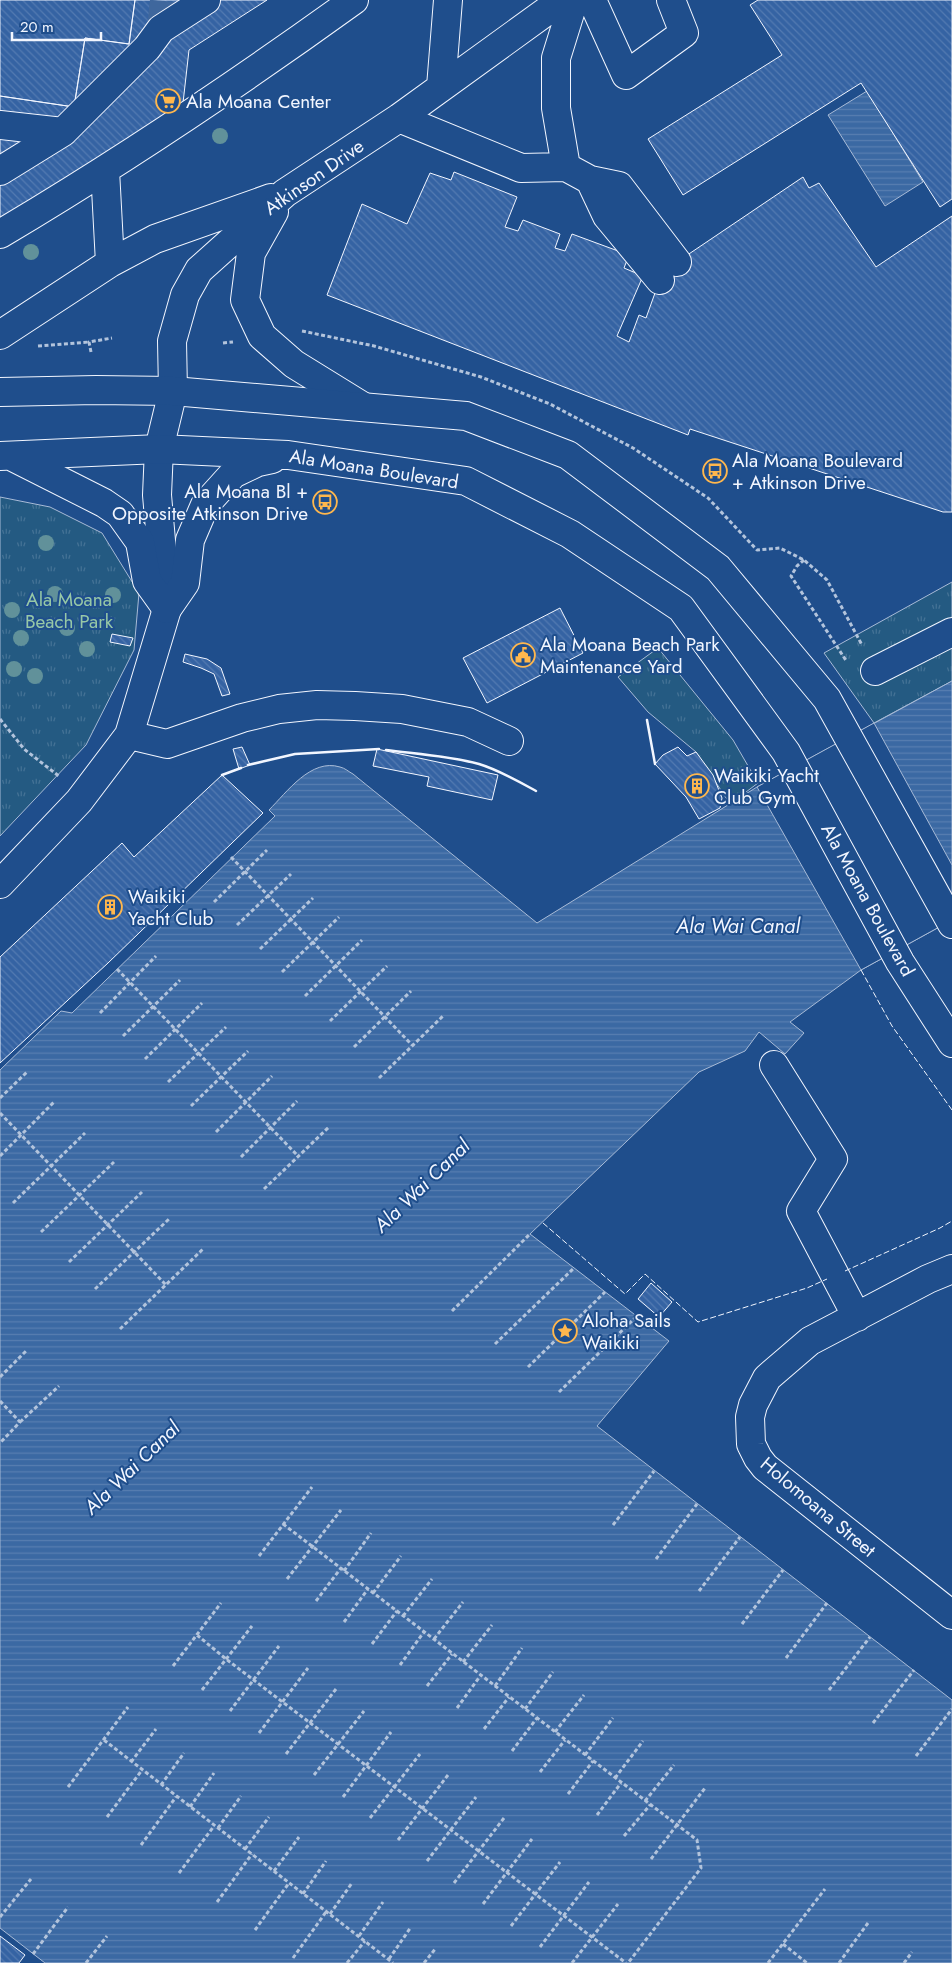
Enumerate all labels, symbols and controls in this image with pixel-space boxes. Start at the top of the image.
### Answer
scale bar [12,10,101,42]
text: 20 m [20,16,54,38]
supermarket icon: Ala Moana Center [155,88,181,114]
place label: Ala Moana Center [186,88,332,115]
street label: Atkinson Drive [259,132,370,221]
street label: Ala Moana Boulevard [287,442,461,496]
place label: Ala Moana Boulevard + Atkinson Drive [732,447,903,496]
bus stop icon: Ala Moana Boulevard + Atkinson Drive [702,458,728,484]
place label: Ala Moana Bl + Opposite Atkinson Drive [112,478,308,527]
bus stop icon: Ala Moana Bl + Opposite Atkinson Drive [312,489,338,515]
park label: Ala Moana Beach Park [25,586,114,635]
place label: Ala Moana Beach Park Maintenance Yard [540,631,720,680]
public building icon: Ala Moana Beach Park Maintenance Yard [510,642,536,668]
place label: Waikiki Yacht Club Gym [714,762,819,811]
building icon: Waikiki Yacht Club Gym [684,773,710,799]
street label: Ala Moana Boulevard [815,819,921,981]
place label: Waikiki Yacht Club [128,883,214,932]
building icon: Waikiki Yacht Club [97,894,123,920]
water label: Ala Wai Canal [675,912,801,941]
water label: Ala Wai Canal [367,1132,478,1240]
place label: Aloha Sails Waikiki [582,1307,671,1356]
place icon: Aloha Sails Waikiki [552,1318,578,1344]
water label: Ala Wai Canal [77,1414,188,1522]
street label: Holomoana Street [754,1451,882,1564]

